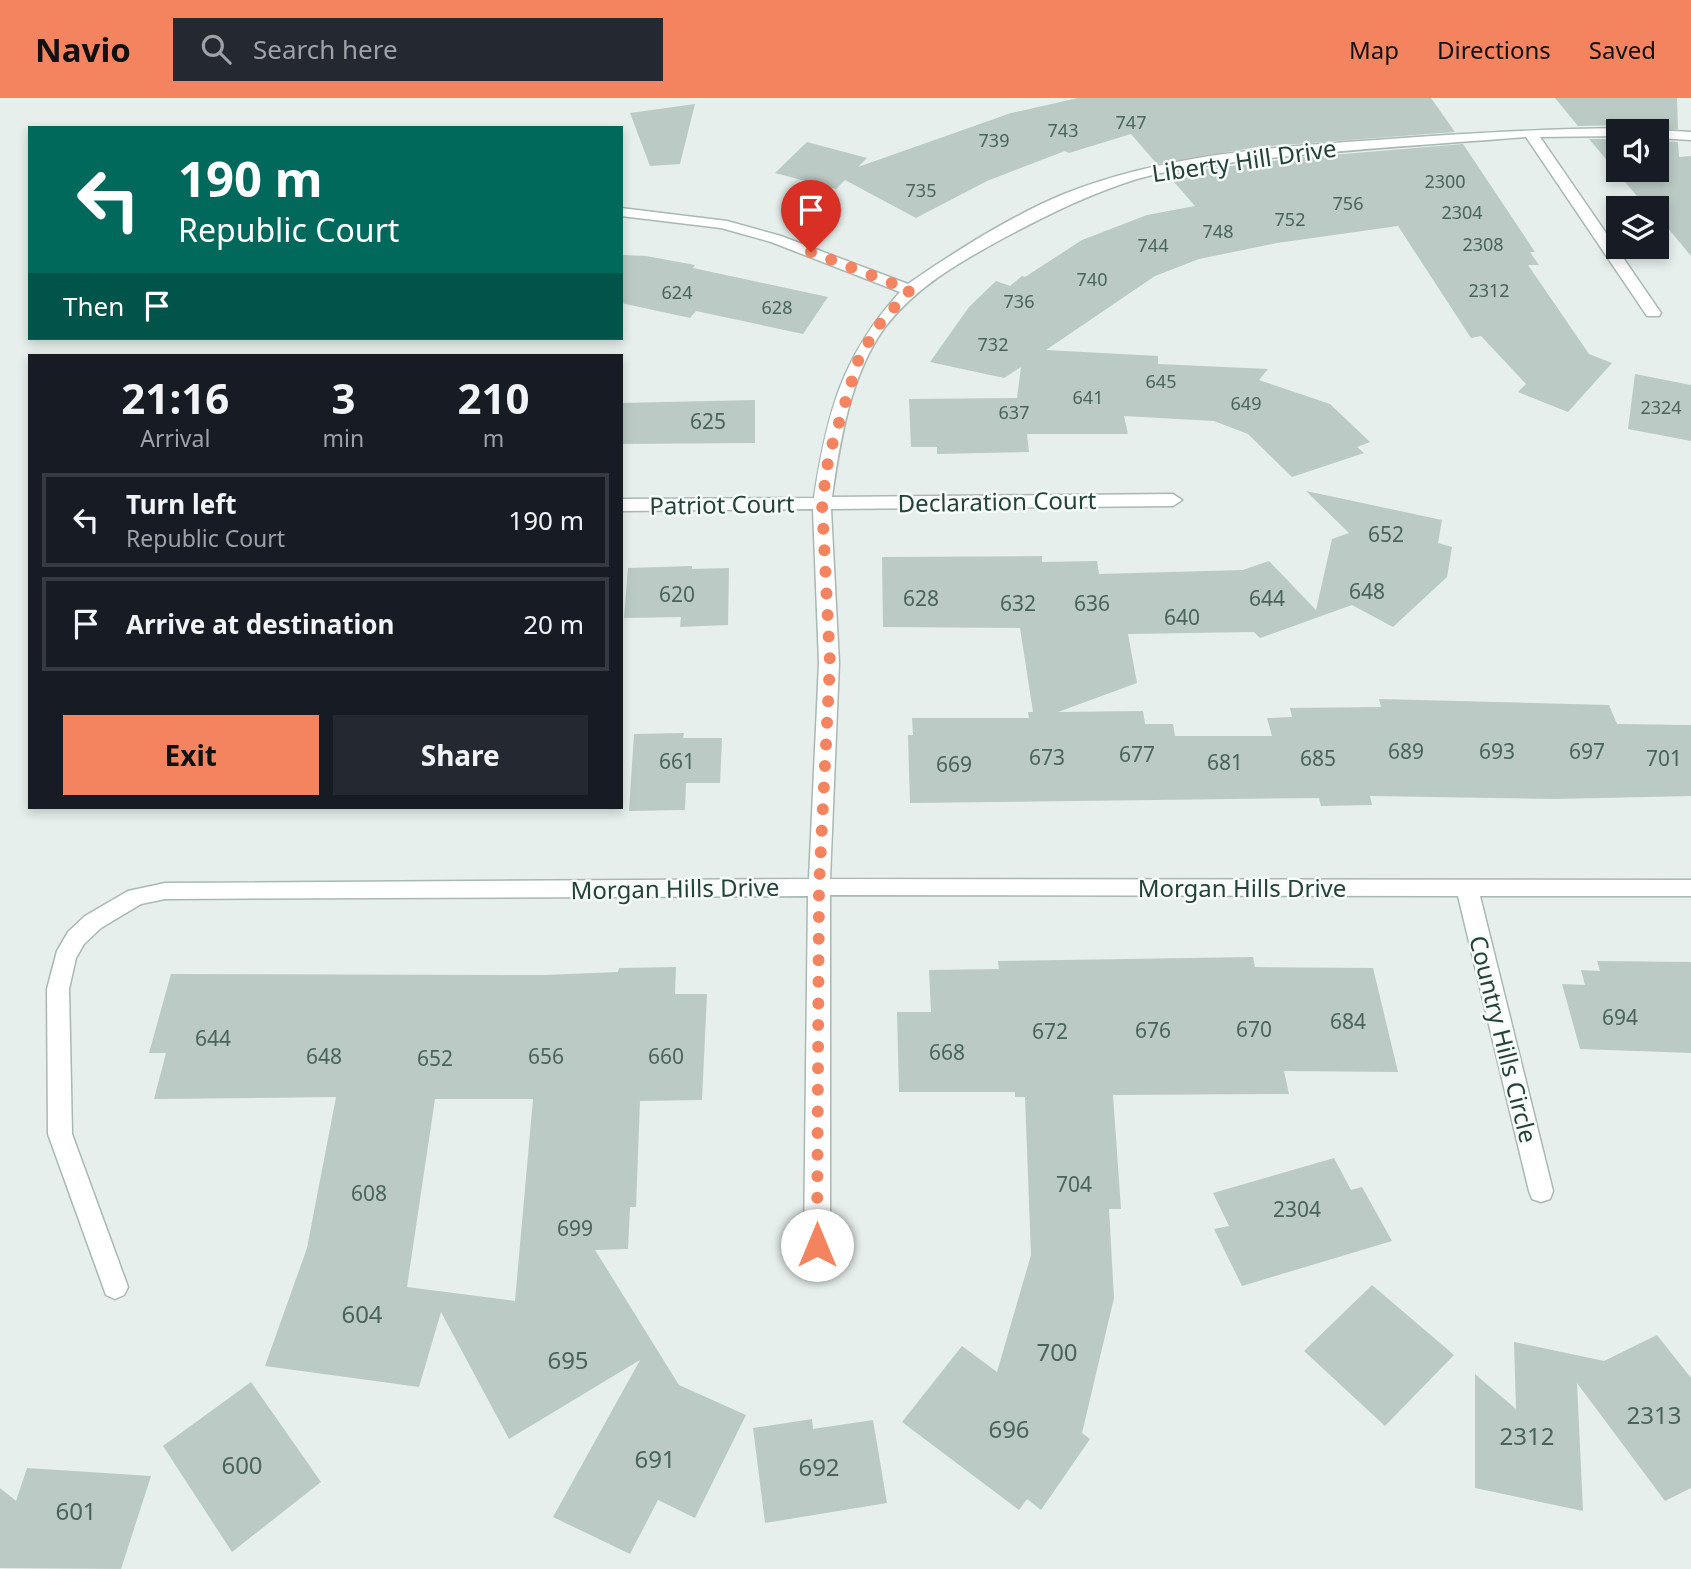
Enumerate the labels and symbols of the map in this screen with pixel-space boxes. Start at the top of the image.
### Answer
house number: 747 [1116,110,1146,134]
house number: 743 [1048,118,1078,142]
house number: 739 [979,128,1009,152]
street label: Liberty Hill Drive [1150,131,1338,189]
house number: 2300 [1424,169,1466,193]
house number: 735 [906,178,936,202]
pin [781,180,841,252]
house number: 756 [1333,191,1363,215]
house number: 2304 [1441,200,1483,224]
house number: 752 [1275,207,1305,231]
house number: 748 [1203,219,1233,243]
house number: 2308 [1462,232,1504,256]
house number: 744 [1138,233,1168,257]
house number: 740 [1077,267,1107,291]
house number: 2312 [1468,278,1510,302]
house number: 624 [662,280,692,304]
house number: 736 [1004,289,1034,313]
house number: 628 [762,295,792,319]
house number: 732 [978,332,1008,356]
house number: 645 [1146,369,1176,393]
house number: 641 [1073,385,1103,409]
house number: 649 [1231,391,1261,415]
house number: 2324 [1640,395,1682,419]
house number: 637 [999,400,1029,424]
house number: 625 [690,407,726,435]
street label: Declaration Court [897,483,1097,519]
street label: Patriot Court [649,486,795,522]
house number: 652 [1368,520,1404,548]
house number: 648 [1349,577,1385,605]
house number: 620 [659,580,695,608]
house number: 628 [903,584,939,612]
house number: 644 [1249,584,1285,612]
house number: 632 [1000,589,1036,617]
house number: 636 [1074,589,1110,617]
house number: 640 [1164,603,1200,631]
house number: 689 [1388,737,1424,765]
house number: 693 [1479,737,1515,765]
house number: 697 [1569,737,1605,765]
house number: 677 [1119,740,1155,768]
house number: 673 [1029,743,1065,771]
house number: 685 [1300,744,1336,772]
house number: 701 [1646,744,1682,772]
house number: 661 [659,747,695,775]
house number: 681 [1207,748,1243,776]
house number: 669 [936,750,972,778]
street label: Morgan Hills Drive [570,870,780,906]
street label: Morgan Hills Drive [1138,871,1346,904]
street label: Country Hills Circle [1462,932,1546,1146]
house number: 694 [1602,1003,1638,1031]
house number: 684 [1330,1007,1366,1035]
house number: 670 [1236,1015,1272,1043]
house number: 676 [1135,1016,1171,1044]
house number: 672 [1032,1017,1068,1045]
house number: 644 [195,1024,231,1052]
house number: 668 [929,1038,965,1066]
house number: 648 [306,1042,342,1070]
house number: 656 [528,1042,564,1070]
house number: 660 [648,1042,684,1070]
house number: 652 [417,1044,453,1072]
house number: 704 [1056,1170,1092,1198]
house number: 608 [351,1179,387,1207]
house number: 2304 [1273,1195,1321,1223]
position arrow [780,1208,854,1282]
house number: 699 [557,1214,593,1242]
house number: 604 [341,1297,383,1330]
house number: 700 [1036,1335,1078,1368]
house number: 695 [547,1343,589,1376]
house number: 2313 [1627,1398,1681,1431]
house number: 696 [988,1412,1030,1445]
house number: 2312 [1500,1419,1554,1452]
house number: 691 [634,1442,676,1475]
house number: 600 [221,1448,263,1481]
house number: 692 [798,1450,840,1483]
house number: 601 [55,1494,97,1527]

